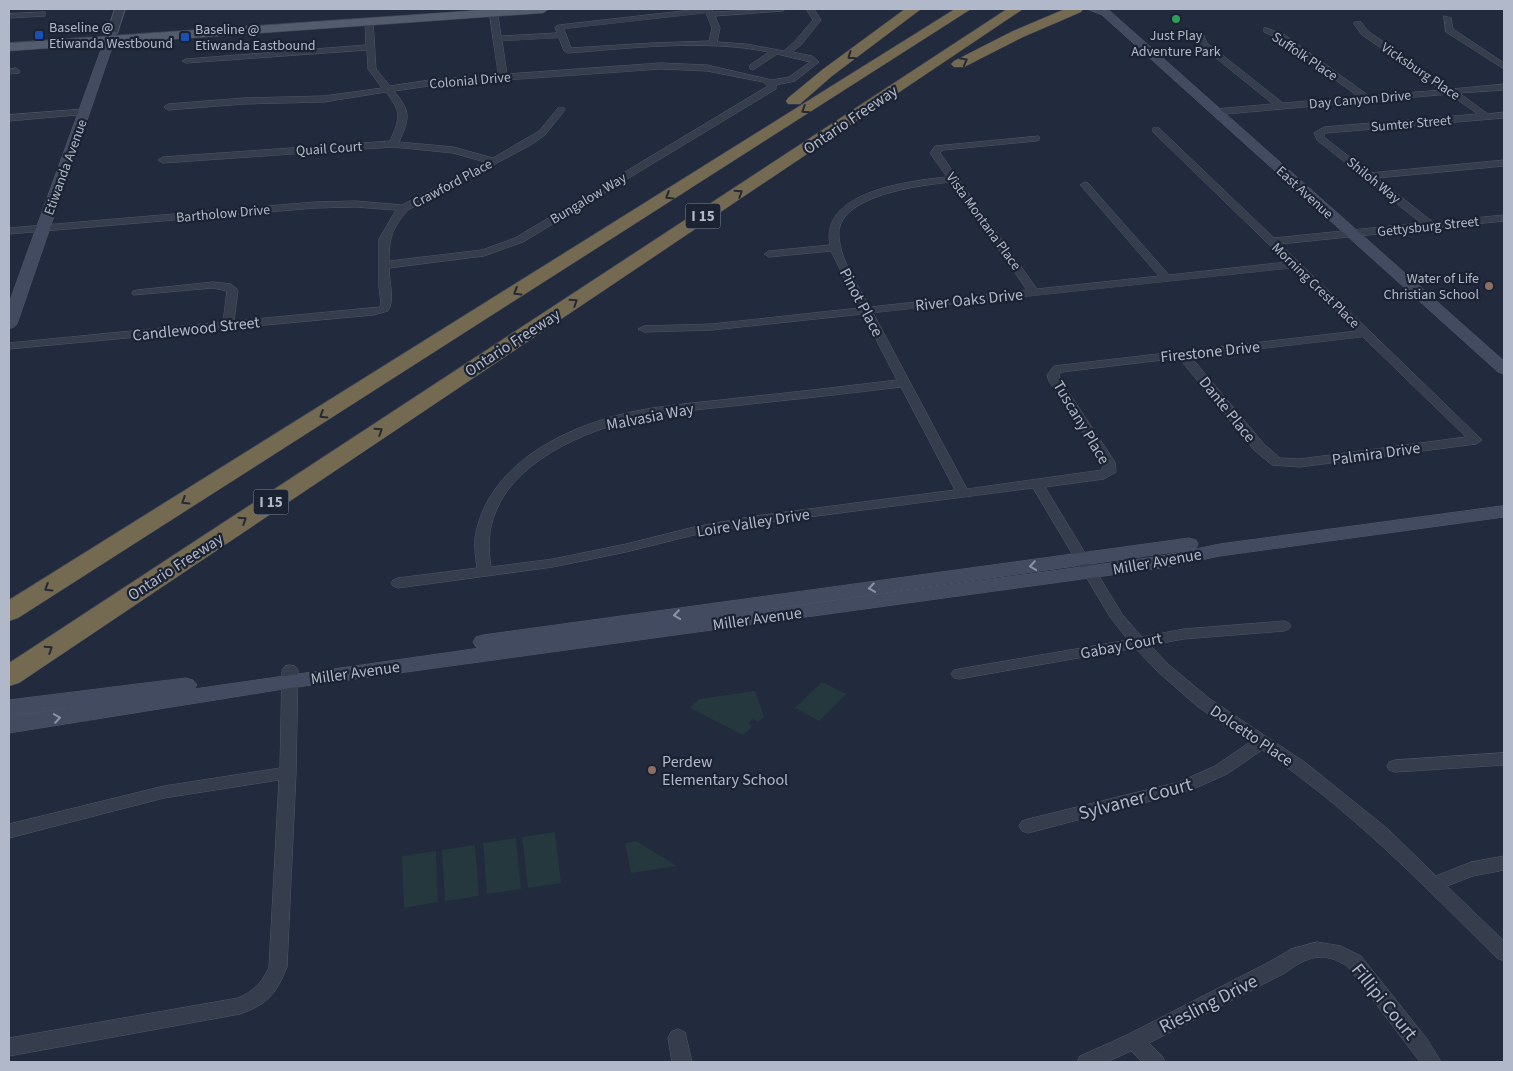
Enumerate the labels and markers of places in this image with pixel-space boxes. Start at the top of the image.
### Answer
marker: Just Play Adventure Park [1170,13,1182,25]
place label: Baseline @ Etiwanda Westbound [49,18,173,54]
place label: Baseline @ Etiwanda Eastbound [195,20,316,56]
place label: Just Play Adventure Park [1131,26,1221,62]
marker: Baseline @ Etiwanda Westbound [33,29,45,41]
marker: Baseline @ Etiwanda Eastbound [179,31,191,43]
place label: Water of Life Christian School [1384,269,1479,305]
marker: Water of Life Christian School [1483,280,1495,292]
place label: Perdew Elementary School [662,751,788,791]
marker: Perdew Elementary School [646,764,658,776]

